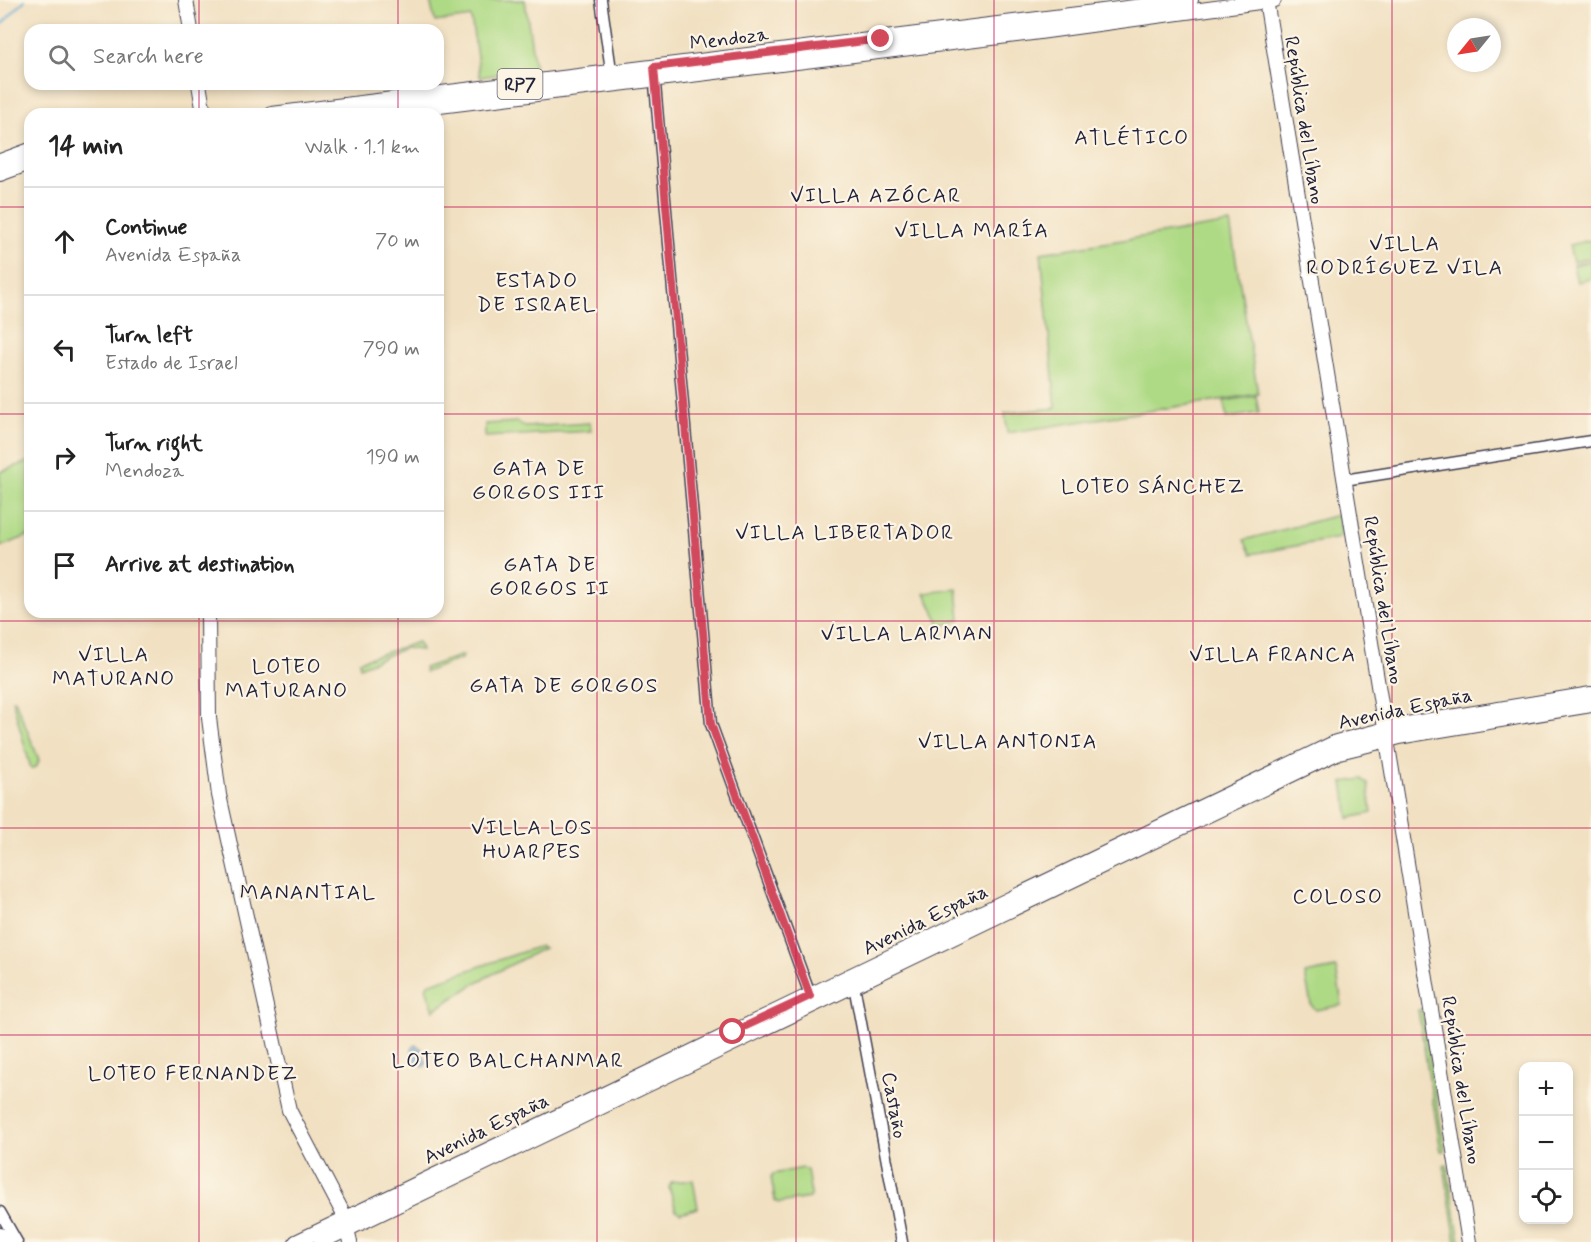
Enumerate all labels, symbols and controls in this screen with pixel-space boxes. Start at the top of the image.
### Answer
north arrow [1447,18,1501,72]
street label: Mendoza [688,21,771,58]
search box [24,24,444,90]
route end [867,25,893,51]
street label: República del Líbano [1277,34,1330,206]
icon: search [45,41,78,74]
text: Search here [93,43,204,71]
road number: RP7 [498,69,542,99]
district label: ATLÉTICO [1074,124,1190,152]
text: 14 min [48,130,124,164]
text: Walk · 1.1 km [305,134,420,161]
district label: VILLA AZÓCAR [790,182,962,210]
text: Continue [105,214,187,242]
district label: VILLA MARÍA [894,217,1050,245]
icon: ahead [48,225,81,258]
text: 70 m [375,228,420,255]
district label: VILLA RODRÍGUEZ VILA [1306,230,1504,282]
text: Avenida España [105,242,241,269]
district label: ESTADO DE ISRAEL [477,267,597,319]
text: Turn left [105,322,193,350]
icon: left [48,333,81,366]
text: 790 m [363,336,420,363]
text: Estado de Israel [105,350,238,377]
text: Turn right [105,430,203,458]
icon: right [48,441,81,474]
text: 190 m [366,444,420,471]
district label: GATA DE GORGOS III [472,455,606,507]
text: Mendoza [105,458,184,485]
district label: LOTEO SÁNCHEZ [1061,473,1245,501]
street label: República del Líbano [1356,514,1409,686]
district label: VILLA LIBERTADOR [735,519,955,547]
icon: arrive [48,549,81,582]
text: Arrive at destination [105,551,295,579]
district label: GATA DE GORGOS II [489,551,611,603]
district label: VILLA LARMAN [821,620,993,648]
district label: VILLA MATURANO [52,641,176,693]
district label: VILLA FRANCA [1189,641,1357,669]
district label: LOTEO MATURANO [225,653,349,705]
district label: GATA DE GORGOS [469,672,659,700]
street label: Avenida España [1336,682,1475,737]
district label: VILLA ANTONIA [918,728,1098,756]
district label: VILLA LOS HUARPES [471,814,593,866]
street label: Avenida España [859,878,993,962]
district label: MANANTIAL [240,879,376,907]
district label: COLOSO [1292,883,1384,911]
street label: República del Líbano [1434,994,1487,1166]
route start [719,1018,745,1044]
district label: LOTEO BALCHANMAR [391,1047,625,1075]
district label: LOTEO FERNANDEZ [88,1060,298,1088]
map controls [1519,1062,1573,1224]
button: + [1519,1062,1573,1116]
street label: Castaño [874,1070,913,1141]
street label: Avenida España [420,1087,554,1171]
button: − [1519,1116,1573,1170]
button: locate [1519,1170,1573,1224]

